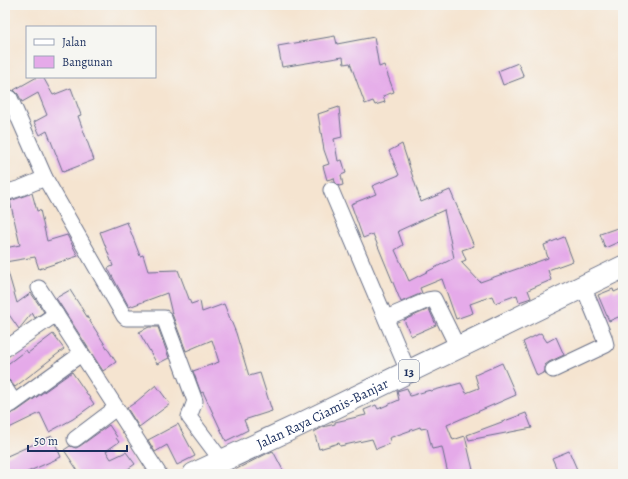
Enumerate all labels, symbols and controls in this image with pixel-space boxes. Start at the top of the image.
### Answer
legend [26,26,156,78]
text: Jalan [62,34,87,50]
text: Bangunan [62,54,113,70]
road number: 13 [399,360,419,382]
street label: Jalan Raya Ciamis-Banjar [253,373,392,453]
scale bar [28,427,127,453]
text: 50 m [34,433,58,449]

